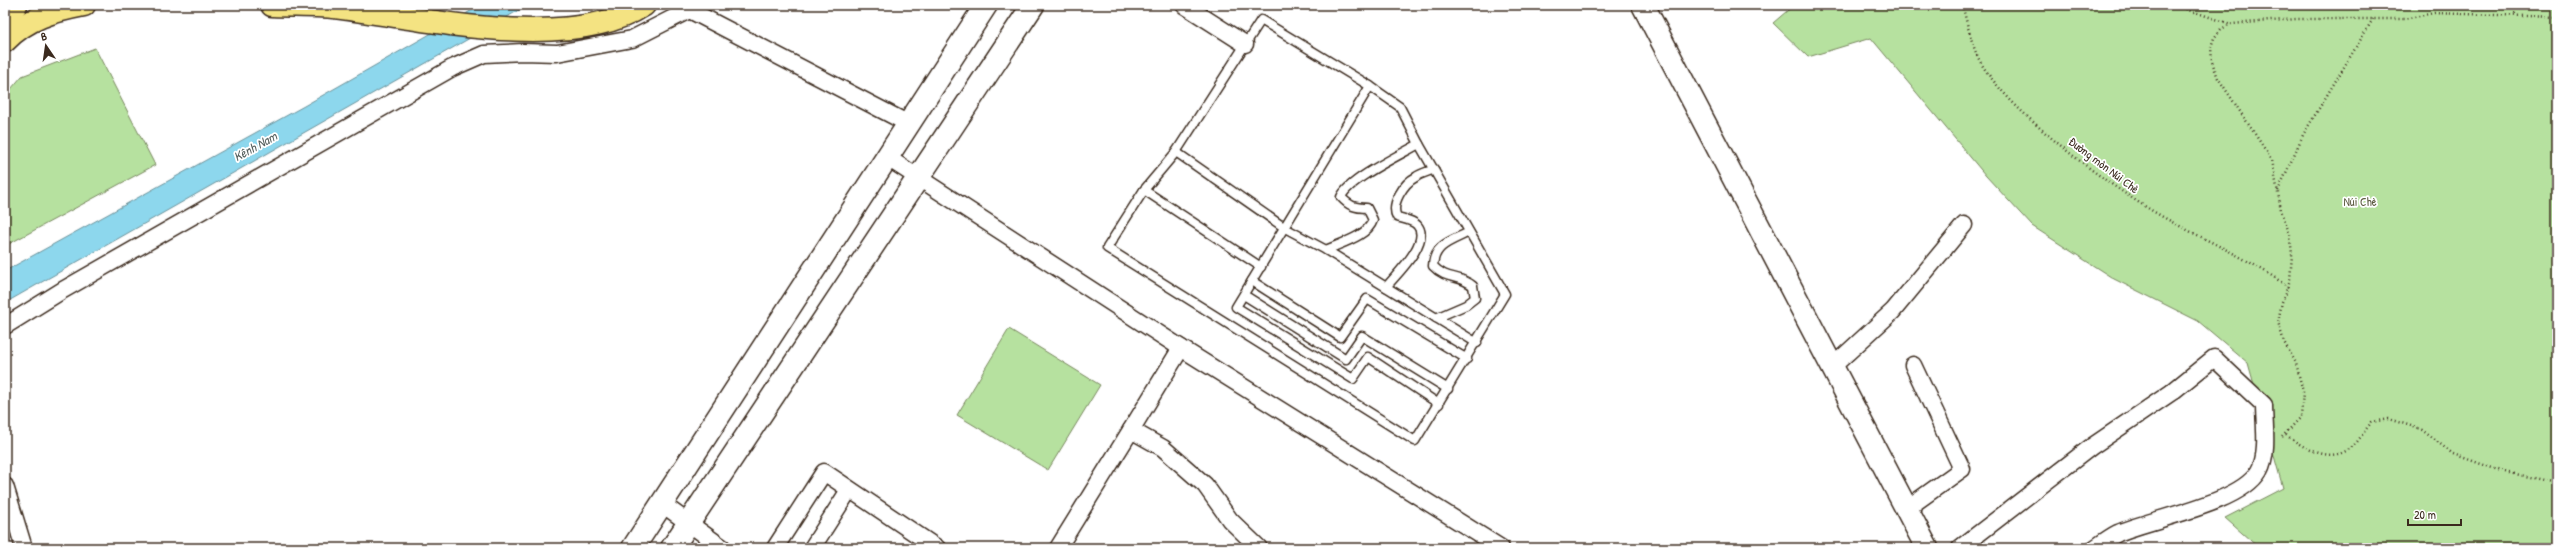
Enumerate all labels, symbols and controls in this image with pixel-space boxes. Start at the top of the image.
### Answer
north arrow [26,26,66,66]
text: B [39,29,48,44]
water label: Kênh Nam [230,126,281,165]
street label: Đường mòn Núi Chè [2065,133,2143,197]
park label: Núi Chè [2343,193,2377,210]
scale bar [2408,501,2461,527]
text: 20 m [2414,506,2436,523]

